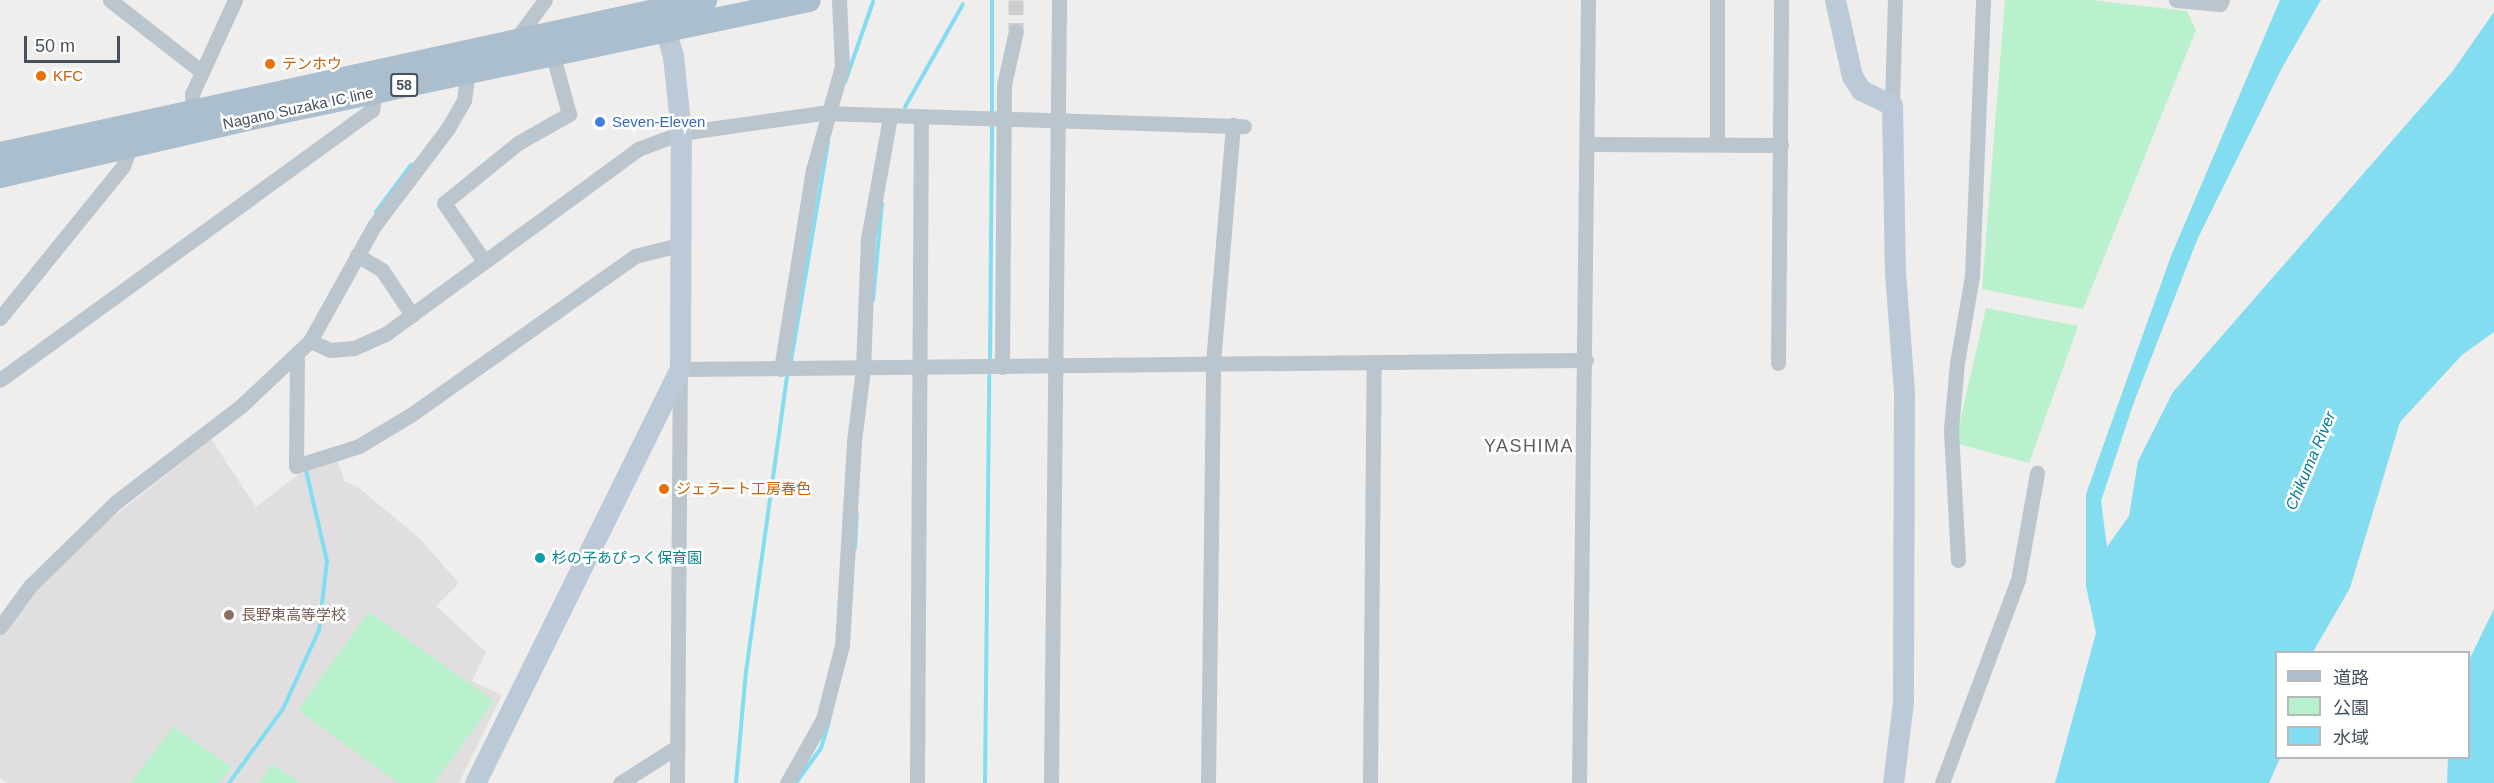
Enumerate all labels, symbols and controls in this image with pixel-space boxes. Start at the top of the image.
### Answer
scale bar [27,24,123,62]
text: 50 m [35,36,75,56]
place label: テンホウ [282,55,342,73]
marker: テンホウ [263,57,277,71]
place label: KFC [53,67,83,85]
marker: KFC [34,69,48,83]
road number: 58 [389,74,419,96]
street label: Nagano Suzaka IC line [221,83,375,133]
place label: Seven-Eleven [612,113,705,131]
marker: Seven-Eleven [593,115,607,129]
water label: Chikuma River [2282,409,2340,513]
district label: YASHIMA [1484,435,1574,457]
place label: ジェラート工房春色 [676,480,811,498]
marker: ジェラート工房春色 [657,482,671,496]
place label: 杉の子あぴっく保育園 [552,549,702,567]
marker: 杉の子あぴっく保育園 [533,551,547,565]
place label: 長野東高等学校 [241,606,346,624]
marker: 長野東高等学校 [222,608,236,622]
legend [2275,651,2470,759]
text: 道路 [2333,668,2369,688]
text: 公園 [2333,698,2369,718]
text: 水域 [2333,728,2369,748]

